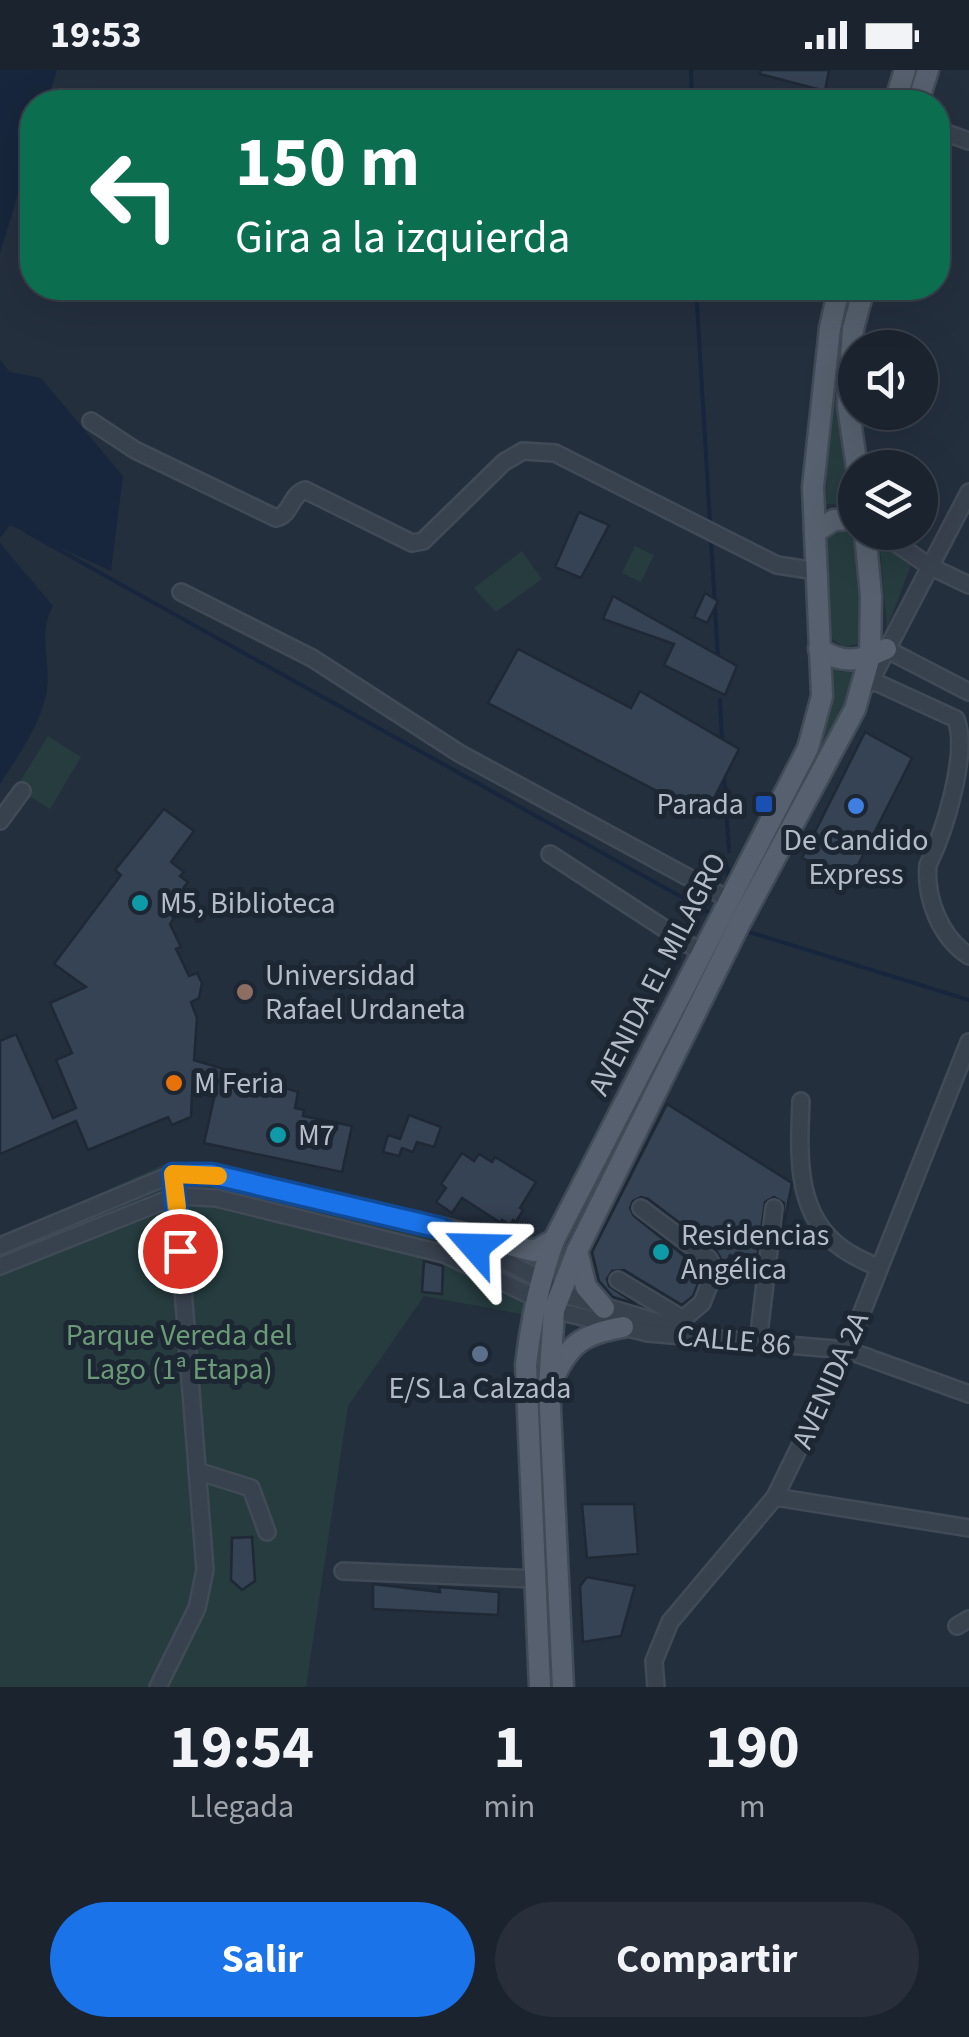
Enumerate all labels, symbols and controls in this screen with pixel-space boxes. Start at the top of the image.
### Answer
text: 19:53 [50,8,142,62]
text: 150 m [235,113,420,213]
icon: left [70,130,200,260]
text: Gira a la izquierda [235,206,570,270]
map controls [838,330,938,550]
button: sound [838,330,938,430]
button: layers [838,450,938,550]
place label: Parada [657,783,744,826]
marker: Parada [753,793,775,815]
marker: De Candido Express [845,795,867,817]
place label: De Candido Express [784,819,928,896]
street label: AVENIDA EL MILAGRO [578,845,737,1103]
place label: M5, Biblioteca [160,882,336,925]
marker: M5, Biblioteca [129,892,151,914]
place label: Universidad Rafael Urdaneta [265,954,466,1031]
marker: Universidad Rafael Urdaneta [234,981,256,1003]
place label: M Feria [194,1062,284,1105]
marker: M Feria [163,1072,185,1094]
place label: M7 [298,1114,335,1157]
marker: M7 [267,1124,289,1146]
position arrow [423,1195,527,1299]
pin [138,1209,223,1294]
place label: Residencias Angélica [681,1214,829,1291]
icon: arrive [153,1224,208,1279]
marker: Residencias Angélica [650,1241,672,1263]
street label: AVENIDA 2A [781,1304,880,1456]
park label: Parque Vereda del Lago (1ª Etapa) [66,1314,292,1391]
street label: CALLE 86 [675,1314,793,1367]
marker: E/S La Calzada [469,1343,491,1365]
place label: E/S La Calzada [389,1367,571,1410]
text: 19:54 [169,1706,314,1791]
text: 1 [494,1706,525,1791]
text: 190 [705,1706,800,1791]
text: Llegada [189,1784,294,1830]
text: min [483,1784,535,1830]
text: m [739,1784,765,1830]
button: Salir [50,1902,475,2017]
button: Compartir [495,1902,919,2017]

